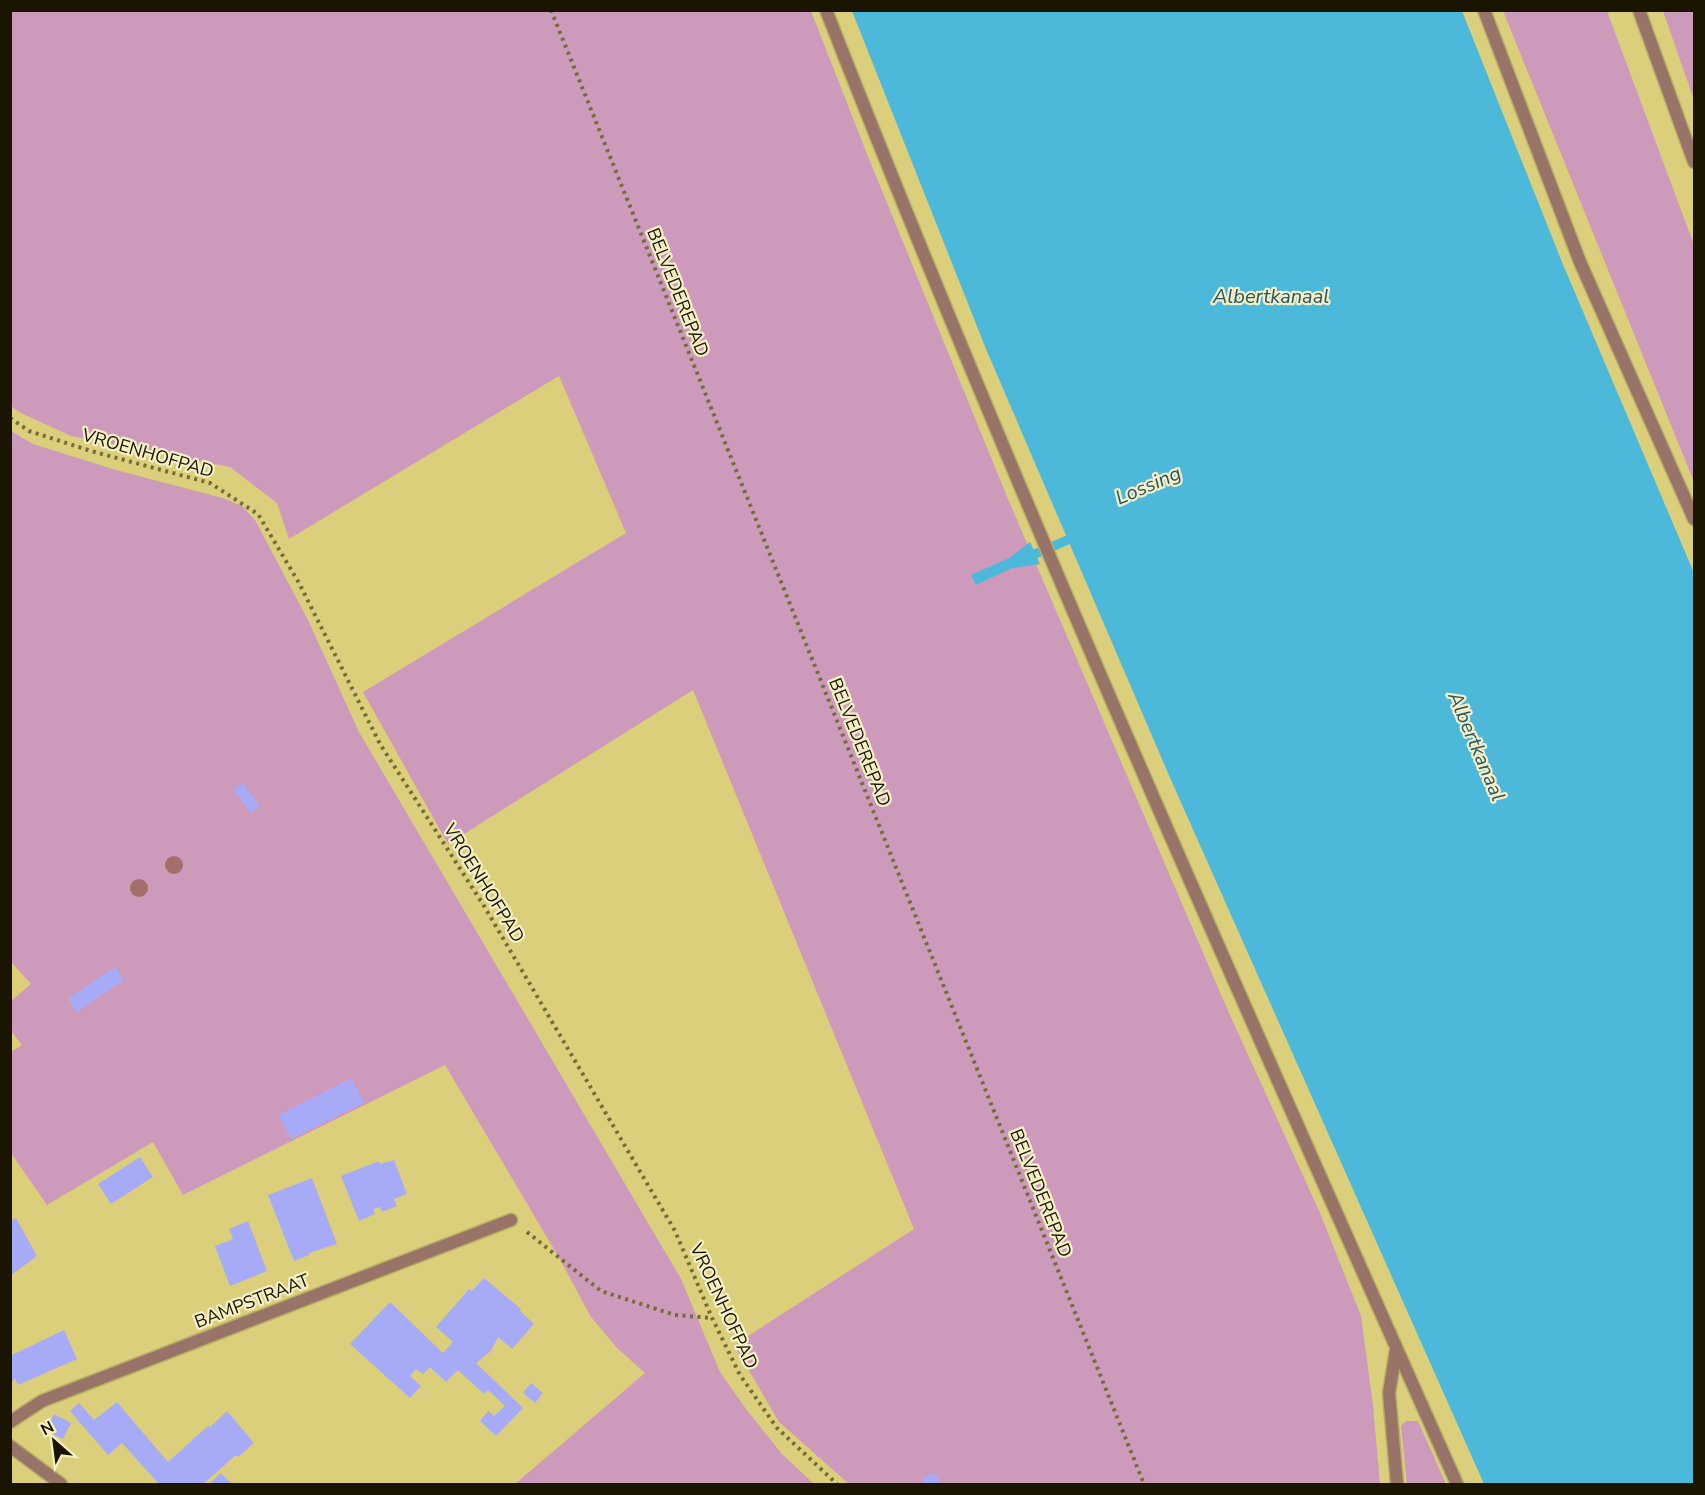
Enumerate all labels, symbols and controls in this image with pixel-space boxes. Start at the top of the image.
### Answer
street label: BELVEDEREPAD [641,224,715,360]
water label: Albertkanaal [1212,283,1329,310]
street label: VROENHOFPAD [78,422,217,483]
water label: Lossing [1111,460,1185,511]
street label: BELVEDEREPAD [823,674,897,810]
water label: Albertkanaal [1441,686,1512,805]
street label: VROENHOFPAD [437,818,530,947]
street label: BELVEDEREPAD [1004,1125,1078,1261]
street label: VROENHOFPAD [684,1238,764,1373]
street label: BAMPSTRAAT [191,1268,313,1334]
north arrow [24,1411,84,1471]
text: N [37,1416,58,1441]

